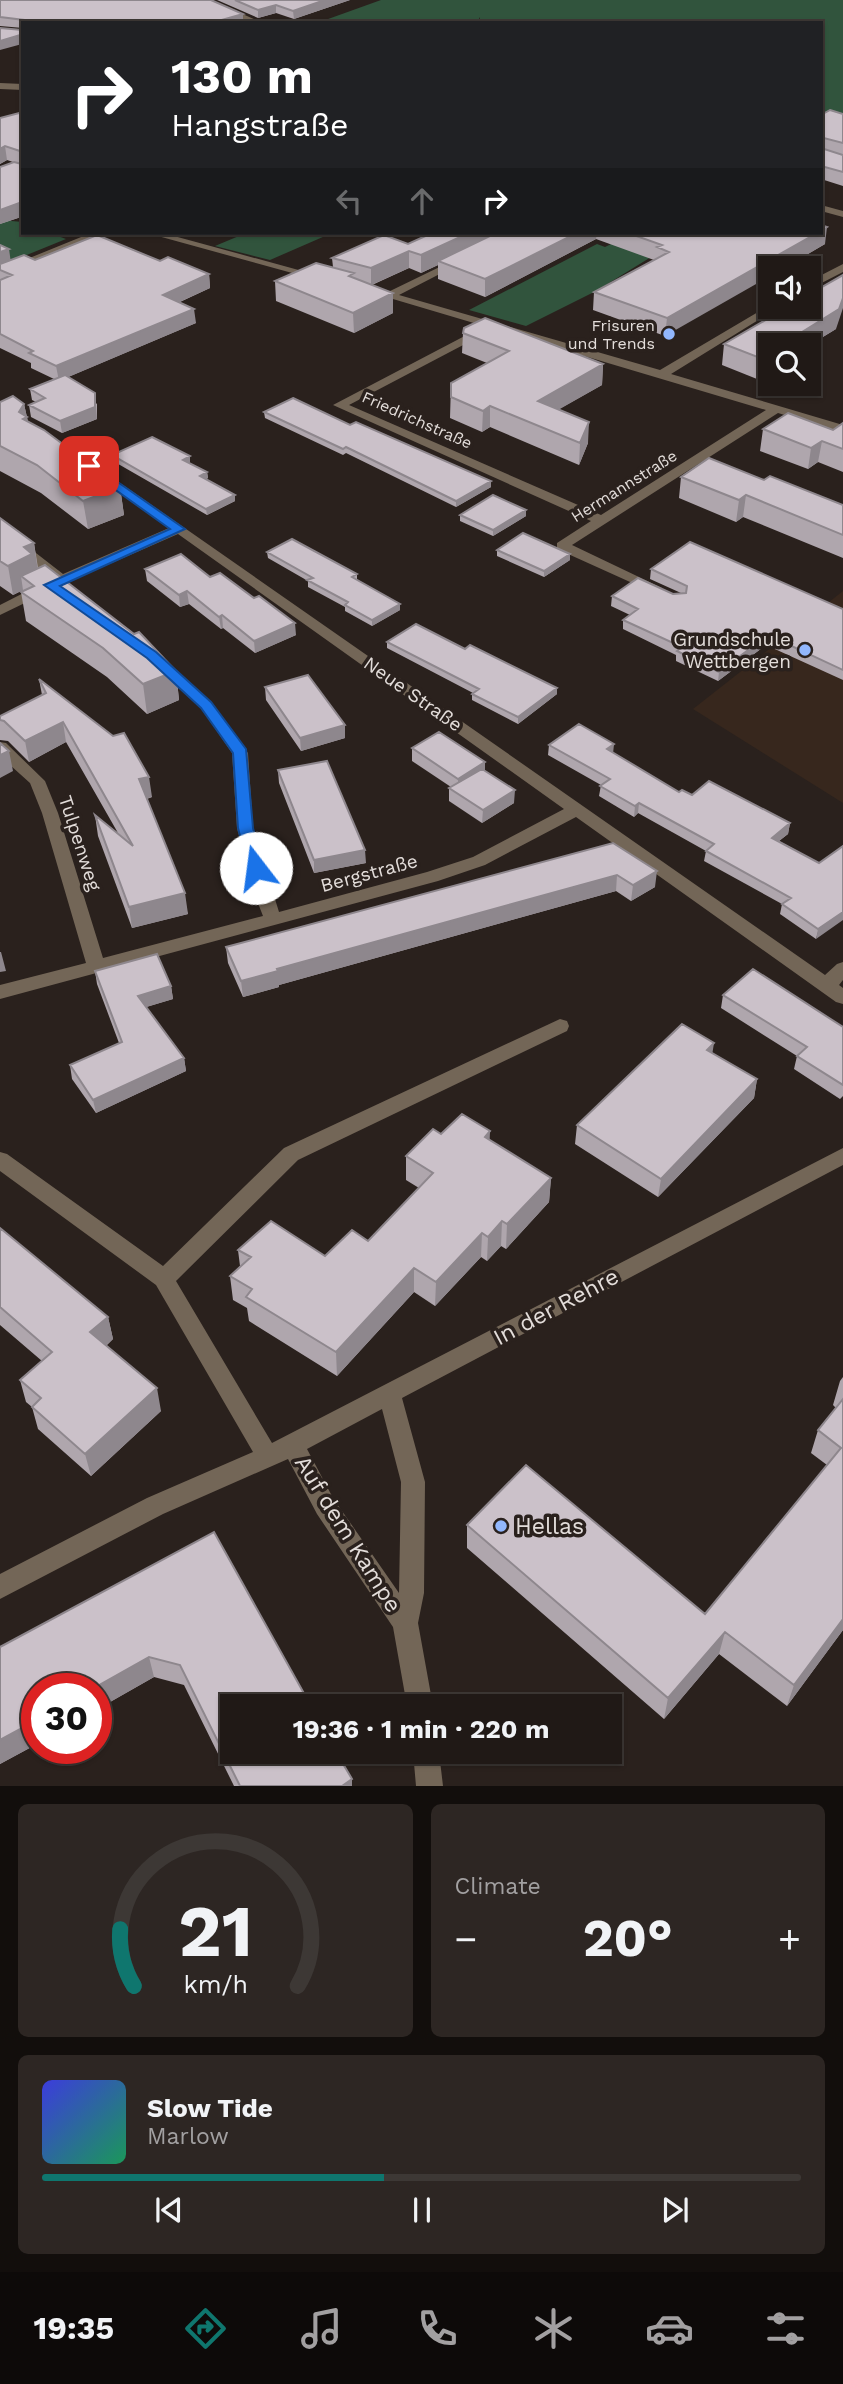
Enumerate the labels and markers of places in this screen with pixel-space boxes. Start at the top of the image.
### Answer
place label: Frisuren und Trends [568,316,655,353]
marker: Frisuren und Trends [661,326,677,342]
pin [59,436,119,496]
place label: Grundschule Wettbergen [673,628,791,673]
marker: Grundschule Wettbergen [797,642,813,658]
place label: Hellas [515,1513,584,1540]
marker: Hellas [493,1518,509,1534]

